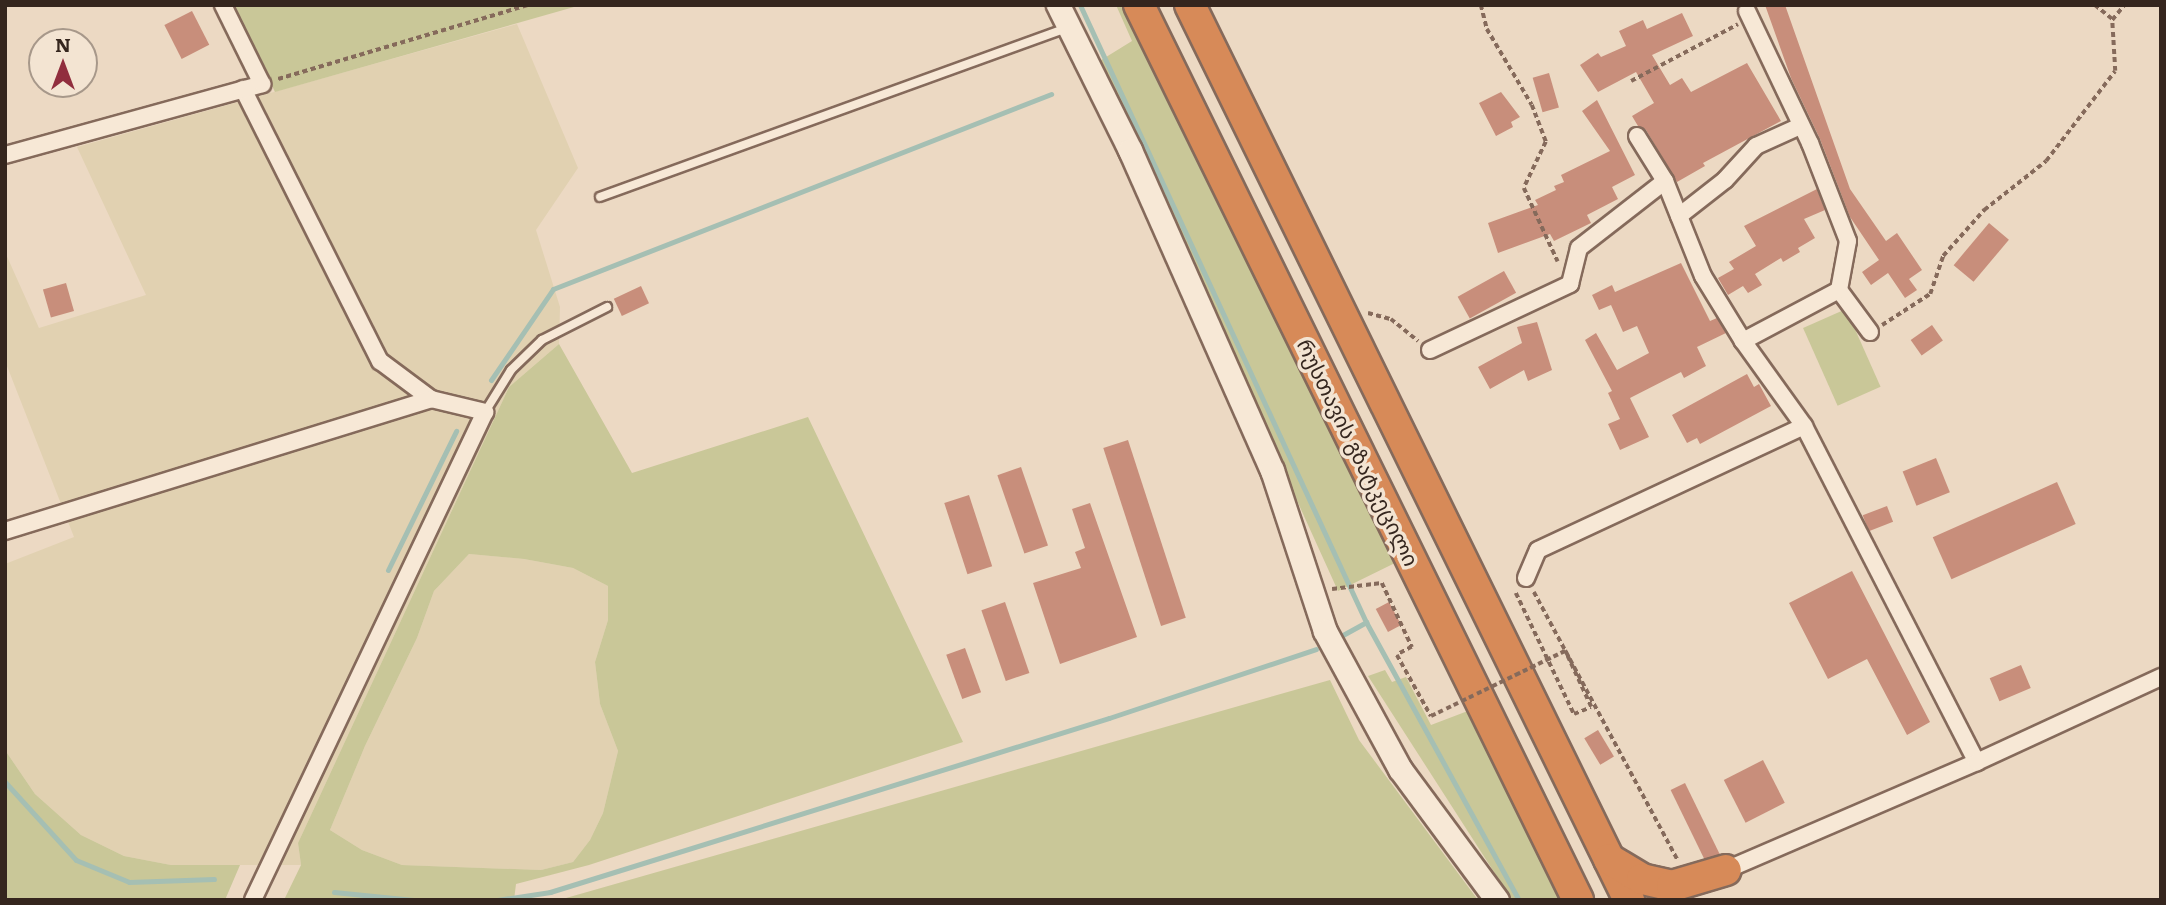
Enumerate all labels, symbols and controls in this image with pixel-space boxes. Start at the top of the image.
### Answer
north arrow [28,28,98,98]
text: N [55,30,71,58]
street label: რუსთავის გზატკეცილი [1293,334,1425,570]

